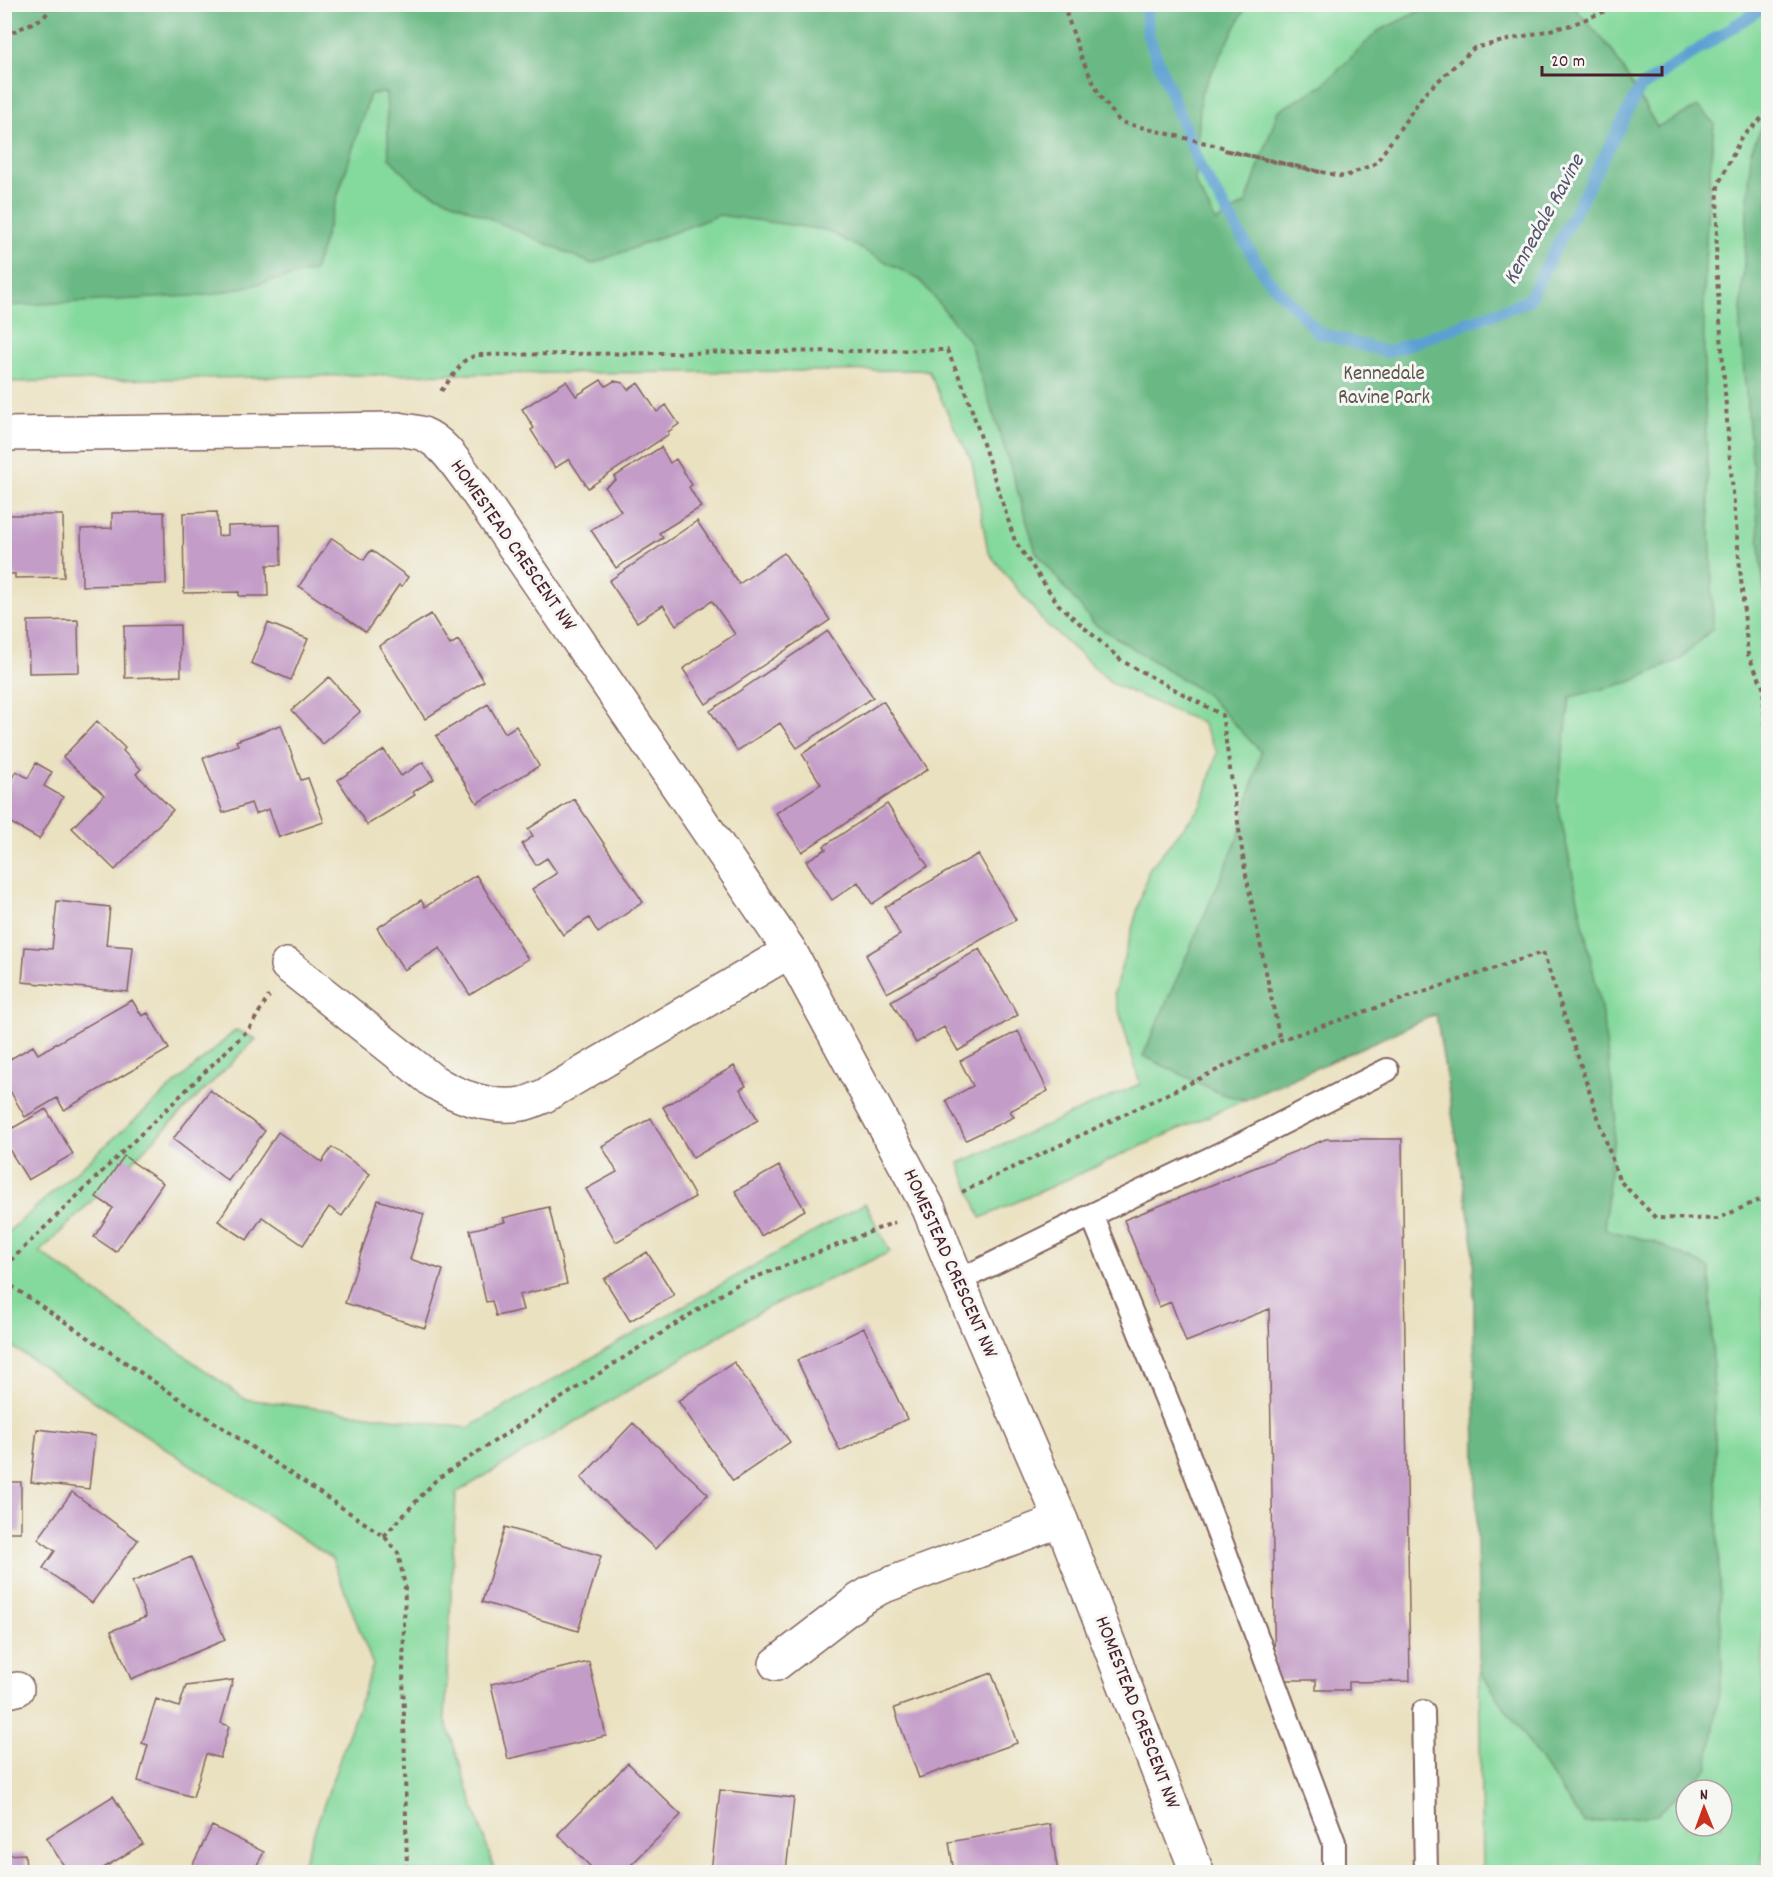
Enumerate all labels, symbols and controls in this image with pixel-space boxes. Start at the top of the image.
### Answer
scale bar [1542,39,1662,77]
text: 20 m [1551,50,1585,75]
water label: Kennedale Ravine [1496,148,1594,291]
park label: Kennedale Ravine Park [1338,360,1430,414]
street label: HOMESTEAD CRESCENT NW [441,454,583,639]
street label: HOMESTEAD CRESCENT NW [894,1165,1005,1364]
street label: HOMESTEAD CRESCENT NW [1085,1612,1187,1815]
north arrow [1674,1778,1734,1838]
text: N [1700,1784,1708,1807]

